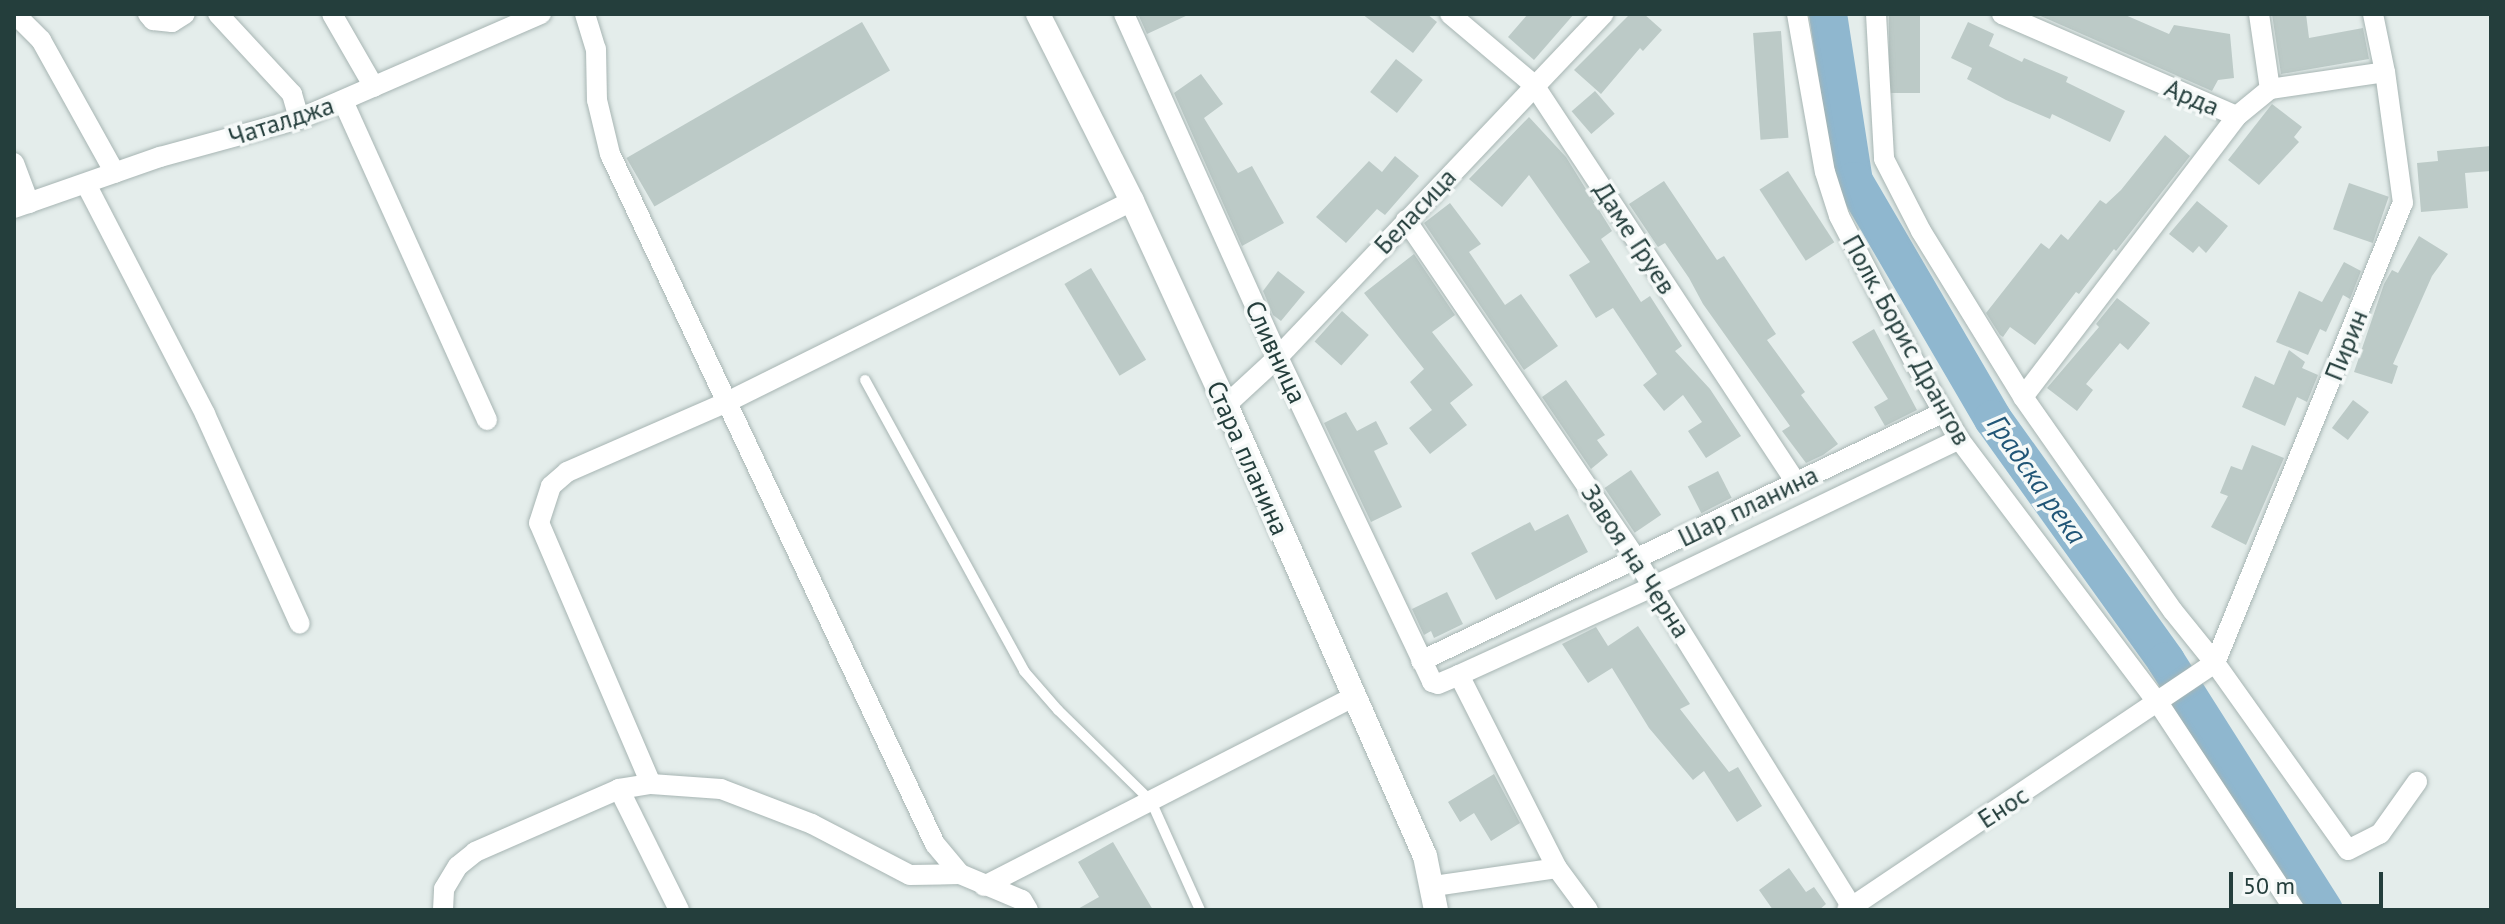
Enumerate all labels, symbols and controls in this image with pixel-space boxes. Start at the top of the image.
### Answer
street label: Арда [2160,72,2224,122]
street label: Чаталджа [224,89,338,153]
street label: Беласица [1367,162,1463,260]
street label: Даме Груев [1587,176,1683,300]
street label: Полк. Борис Дрангов [1836,228,1978,452]
street label: Сливница [1239,296,1313,408]
street label: Пирин [2318,305,2374,385]
street label: Стара планина [1200,376,1296,540]
water label: Градска река [1980,408,2094,550]
street label: Шар планина [1673,459,1823,553]
street label: Завоя на Черна [1575,478,1697,644]
street label: Енос [1972,779,2034,835]
scale bar [2233,856,2387,906]
text: 50 m [2243,870,2295,901]

